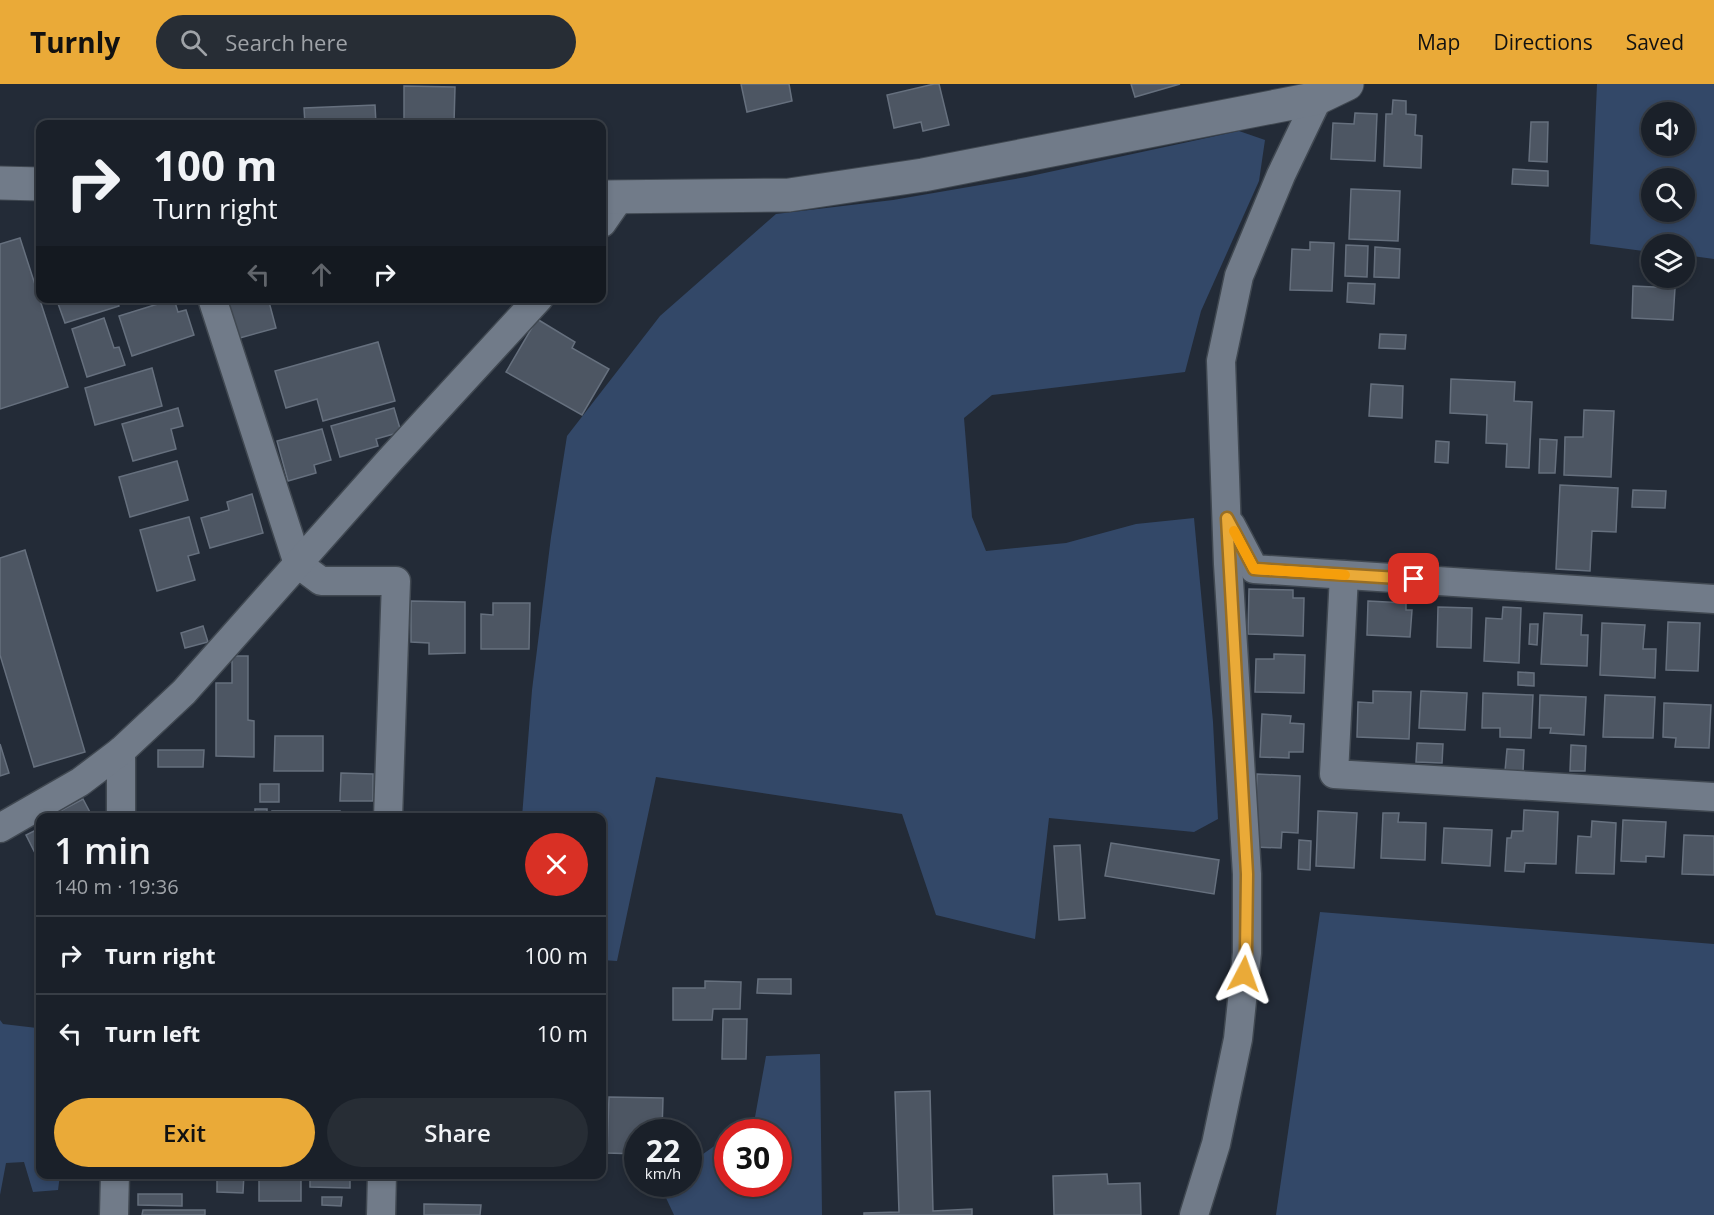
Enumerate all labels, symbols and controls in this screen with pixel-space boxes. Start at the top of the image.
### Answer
search box [156,15,576,69]
text: Turnly [30,23,120,61]
icon: search [177,26,210,59]
text: Search here [225,27,348,57]
text: Map [1417,28,1460,56]
text: Directions [1493,28,1593,56]
text: Saved [1626,28,1684,56]
map controls [1641,102,1695,288]
button: sound [1641,102,1695,156]
text: 100 m [153,136,277,193]
icon: right [54,144,132,222]
button: search [1641,168,1695,222]
text: Turn right [153,190,278,227]
button: layers [1641,234,1695,288]
icon: left [242,258,275,291]
icon: ahead [305,258,338,291]
icon: right [368,258,401,291]
pin [1388,553,1439,604]
icon: arrive [1397,562,1430,595]
text: 1 min [54,826,151,875]
button: close [525,833,588,896]
text: 140 m · 19:36 [54,873,179,900]
icon: right [54,939,87,972]
text: Turn right [105,940,216,970]
text: 100 m [524,940,588,970]
position arrow [1212,942,1276,1006]
icon: left [54,1017,87,1050]
text: Turn left [105,1018,200,1048]
text: 10 m [537,1018,588,1048]
button: Exit [54,1098,315,1167]
button: Share [327,1098,588,1167]
speed limit sign: 30 [714,1119,792,1197]
text: 22 [646,1130,680,1171]
text: km/h [645,1163,681,1183]

